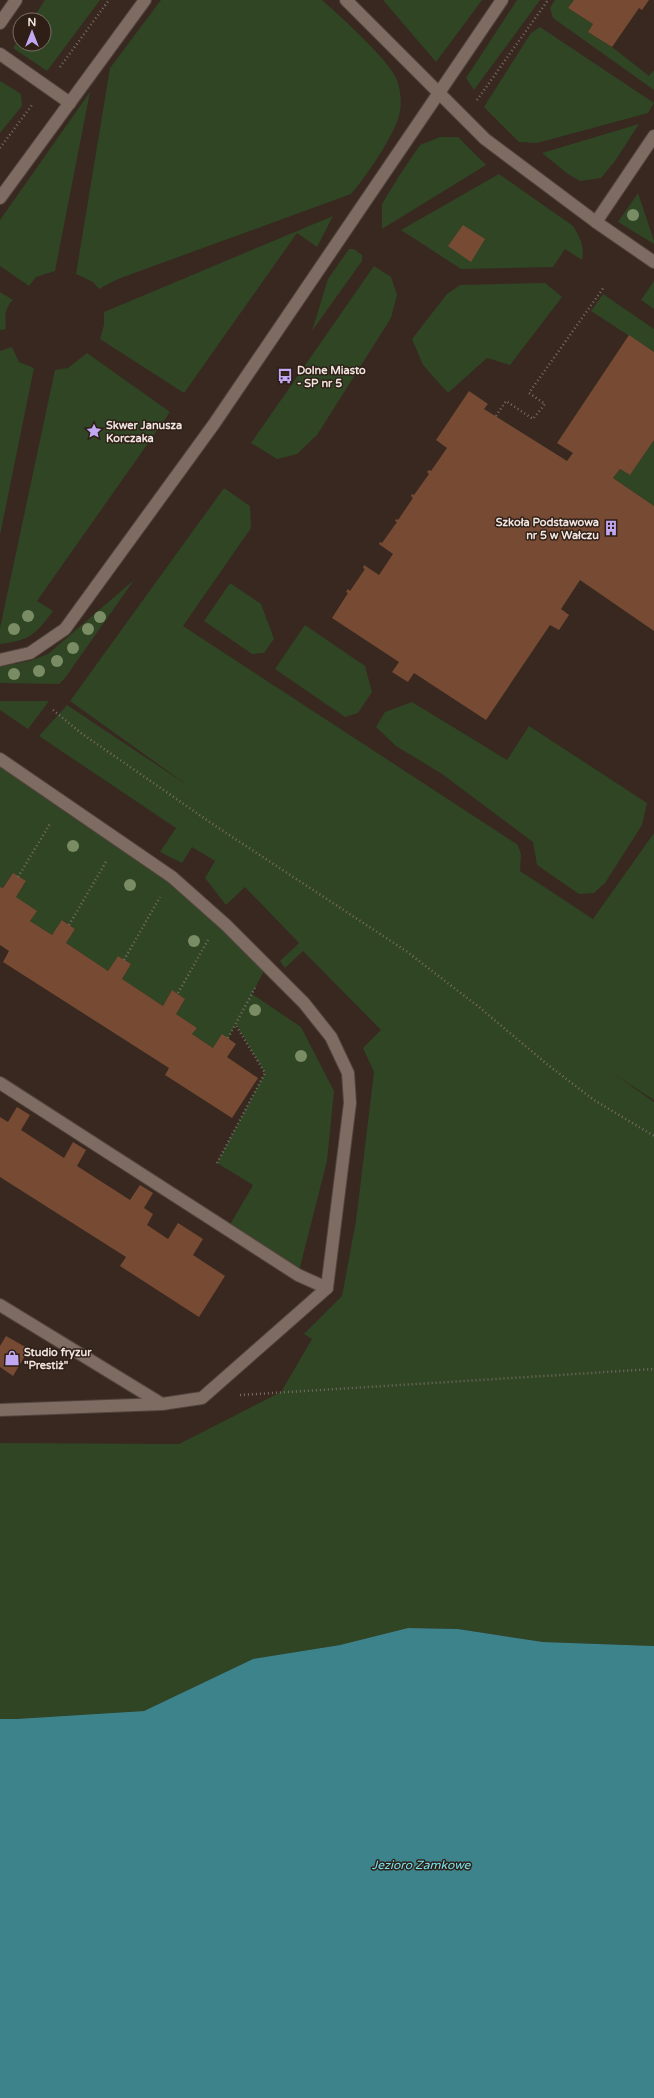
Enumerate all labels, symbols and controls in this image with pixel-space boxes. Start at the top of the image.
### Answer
north arrow [12,12,52,52]
text: N [28,16,36,29]
place label: Dolne Miasto - SP nr 5 [297,364,366,390]
bus stop icon: Dolne Miasto - SP nr 5 [276,367,294,385]
place label: Skwer Janusza Korczaka [106,419,182,445]
place icon: Skwer Janusza Korczaka [85,422,103,440]
place label: Szkoła Podstawowa nr 5 w Wałczu [496,516,599,542]
building icon: Szkoła Podstawowa nr 5 w Wałczu [602,519,620,537]
place label: Studio fryzur "Prestiż" [24,1346,92,1372]
shop icon: Studio fryzur "Prestiż" [3,1349,21,1367]
water label: Jezioro Zamkowe [372,1858,472,1872]

